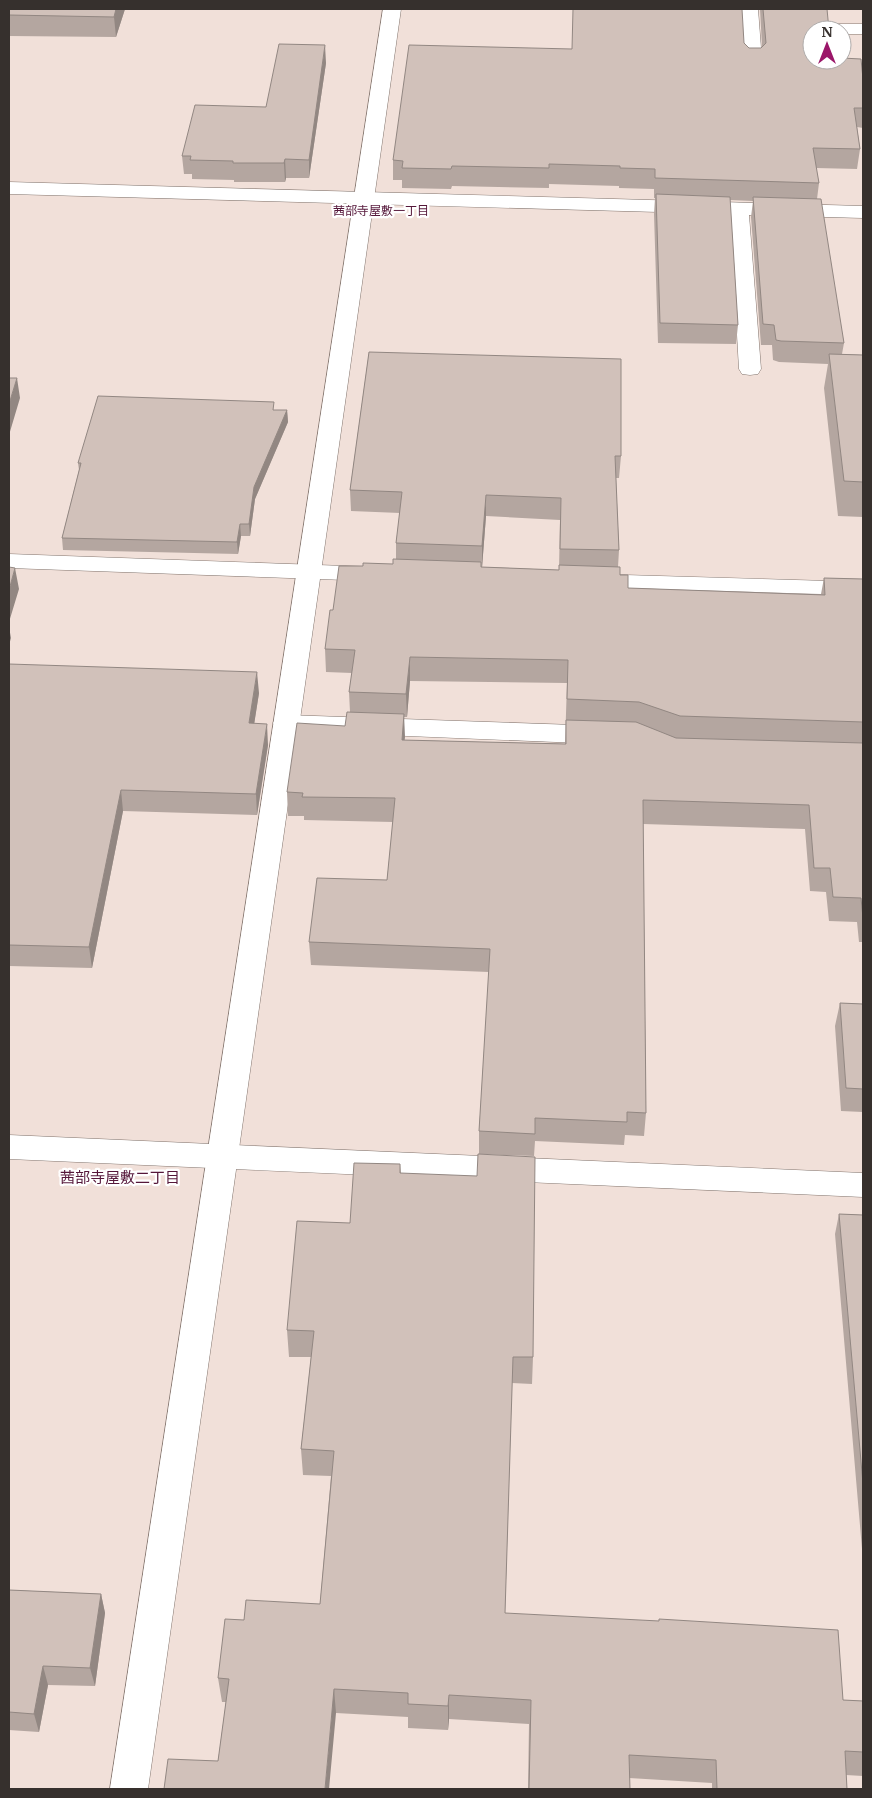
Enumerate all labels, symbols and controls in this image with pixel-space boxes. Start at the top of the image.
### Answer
north arrow [802,20,852,70]
text: N [821,23,833,41]
district label: 茜部寺屋敷一丁目 [333,203,429,218]
district label: 茜部寺屋敷二丁目 [60,1168,180,1187]

